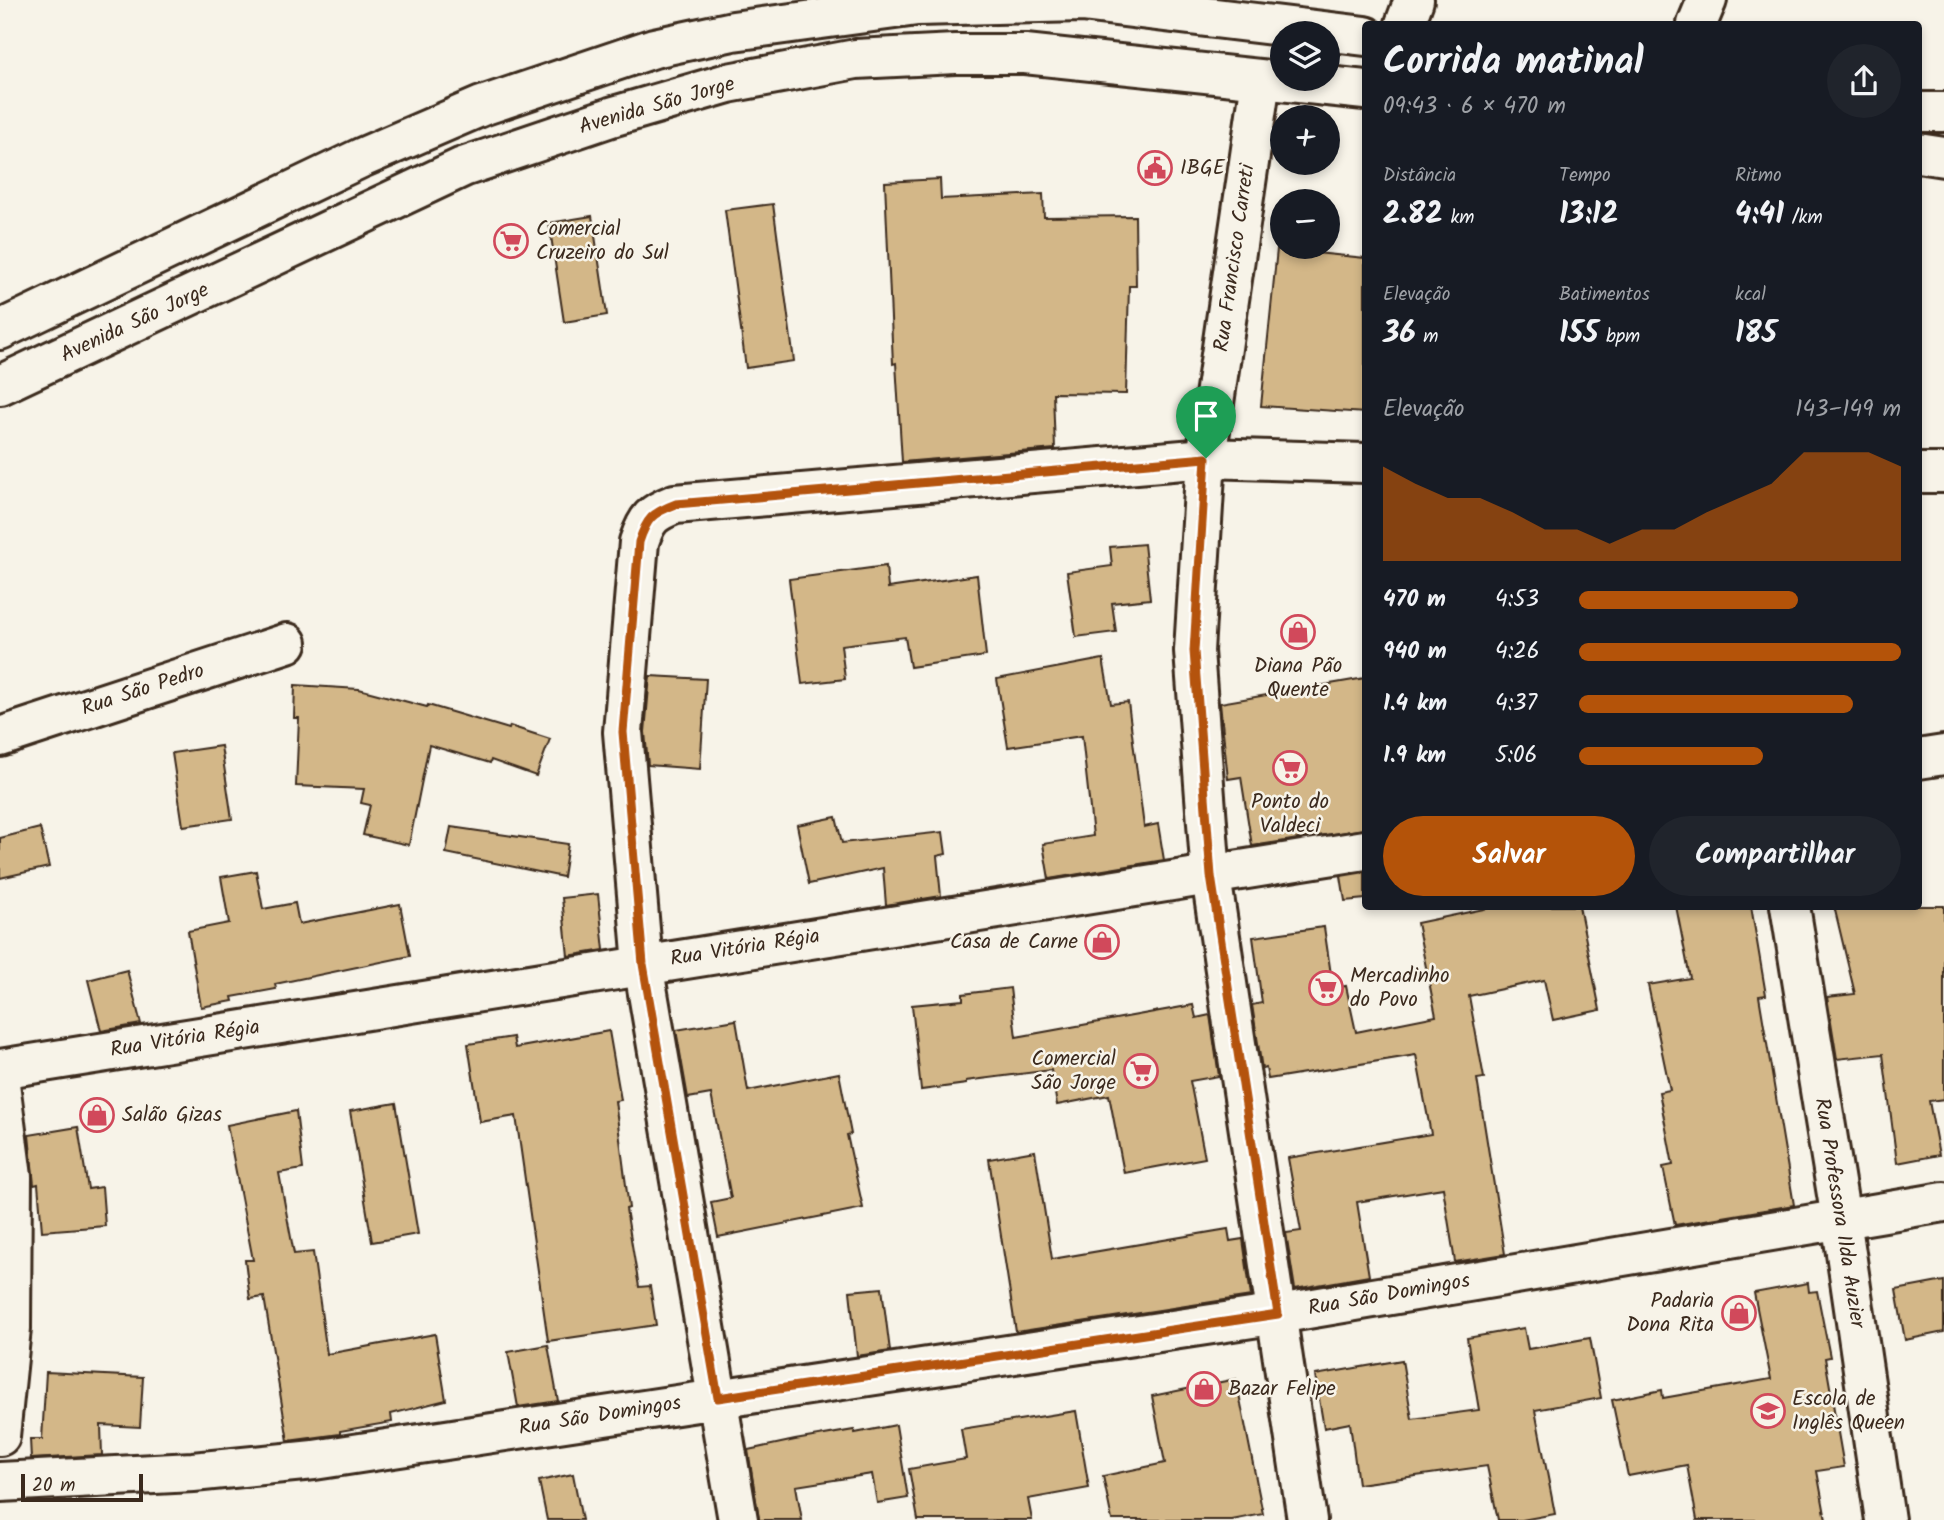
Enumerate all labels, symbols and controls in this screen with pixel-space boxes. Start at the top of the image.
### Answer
map controls [1270,21,1340,259]
button: layers [1270,21,1340,91]
text: Corrida matinal [1383,33,1644,93]
button: share [1827,44,1901,118]
street label: Avenida São Jorge [575,68,739,144]
text: 09:43 · 6 × 470 m [1383,89,1566,125]
button: + [1270,105,1340,175]
public building icon: IBGE [1136,149,1174,187]
place label: IBGE [1180,152,1226,185]
street label: Rua Francisco Carreti [1206,161,1265,354]
text: Distância [1383,161,1456,191]
text: Tempo [1559,161,1611,191]
text: Ritmo [1735,161,1782,191]
button: − [1270,189,1340,259]
text: 2.82 [1383,191,1443,239]
text: 13:12 [1559,191,1618,239]
text: 4:41 [1735,191,1784,239]
text: km [1443,203,1474,233]
text: /km [1784,203,1823,233]
place label: Comercial Cruzeiro do Sul [536,213,669,270]
supermarket icon: Comercial Cruzeiro do Sul [492,222,530,260]
street label: Avenida São Jorge [55,274,215,372]
text: Elevação [1383,280,1450,310]
text: Batimentos [1559,280,1650,310]
text: kcal [1735,280,1766,310]
text: 36 [1383,310,1416,358]
text: 155 [1559,310,1598,358]
text: 185 [1735,310,1777,358]
text: m [1416,322,1438,352]
text: bpm [1598,322,1640,352]
pin [1176,386,1236,458]
text: Elevação [1383,392,1465,428]
text: 143–149 m [1795,392,1901,428]
icon: arrive [1187,397,1225,435]
text: 470 m [1383,582,1446,618]
text: 4:53 [1495,582,1539,618]
shop icon: Diana Pão Quente [1279,613,1317,651]
text: 940 m [1383,634,1447,670]
text: 4:26 [1495,634,1539,670]
place label: Diana Pão Quente [1254,650,1342,707]
street label: Rua São Pedro [77,655,209,725]
text: 1.4 km [1383,686,1447,722]
text: 4:37 [1495,686,1537,722]
text: 1.9 km [1383,738,1446,774]
text: 5:06 [1495,738,1537,774]
supermarket icon: Ponto do Valdeci [1271,749,1309,787]
place label: Ponto do Valdeci [1251,786,1329,843]
button: Salvar [1383,816,1635,896]
button: Compartilhar [1649,816,1901,896]
street label: Rua Vitória Régia [668,920,822,976]
shop icon: Casa de Carne [1083,923,1121,961]
place label: Casa de Carne [950,926,1079,959]
place label: Mercadinho do Povo [1350,960,1450,1017]
supermarket icon: Mercadinho do Povo [1307,969,1345,1007]
street label: Rua Vitória Régia [108,1011,262,1067]
place label: Comercial São Jorge [1031,1043,1117,1100]
supermarket icon: Comercial São Jorge [1122,1052,1160,1090]
shop icon: Salão Gizas [78,1096,116,1134]
street label: Rua Professora Ilda Auzier [1805,1096,1874,1331]
place label: Salão Gizas [122,1099,222,1132]
street label: Rua São Domingos [1305,1264,1473,1325]
place label: Padaria Dona Rita [1626,1285,1714,1342]
shop icon: Padaria Dona Rita [1720,1294,1758,1332]
shop icon: Bazar Felipe [1185,1370,1223,1408]
place label: Bazar Felipe [1228,1373,1336,1406]
place label: Escola de Inglês Queen [1792,1383,1905,1440]
street label: Rua São Domingos [516,1387,684,1445]
school or university icon: Escola de Inglês Queen [1749,1392,1787,1430]
scale bar [21,1471,144,1503]
text: 20 m [32,1471,75,1501]

